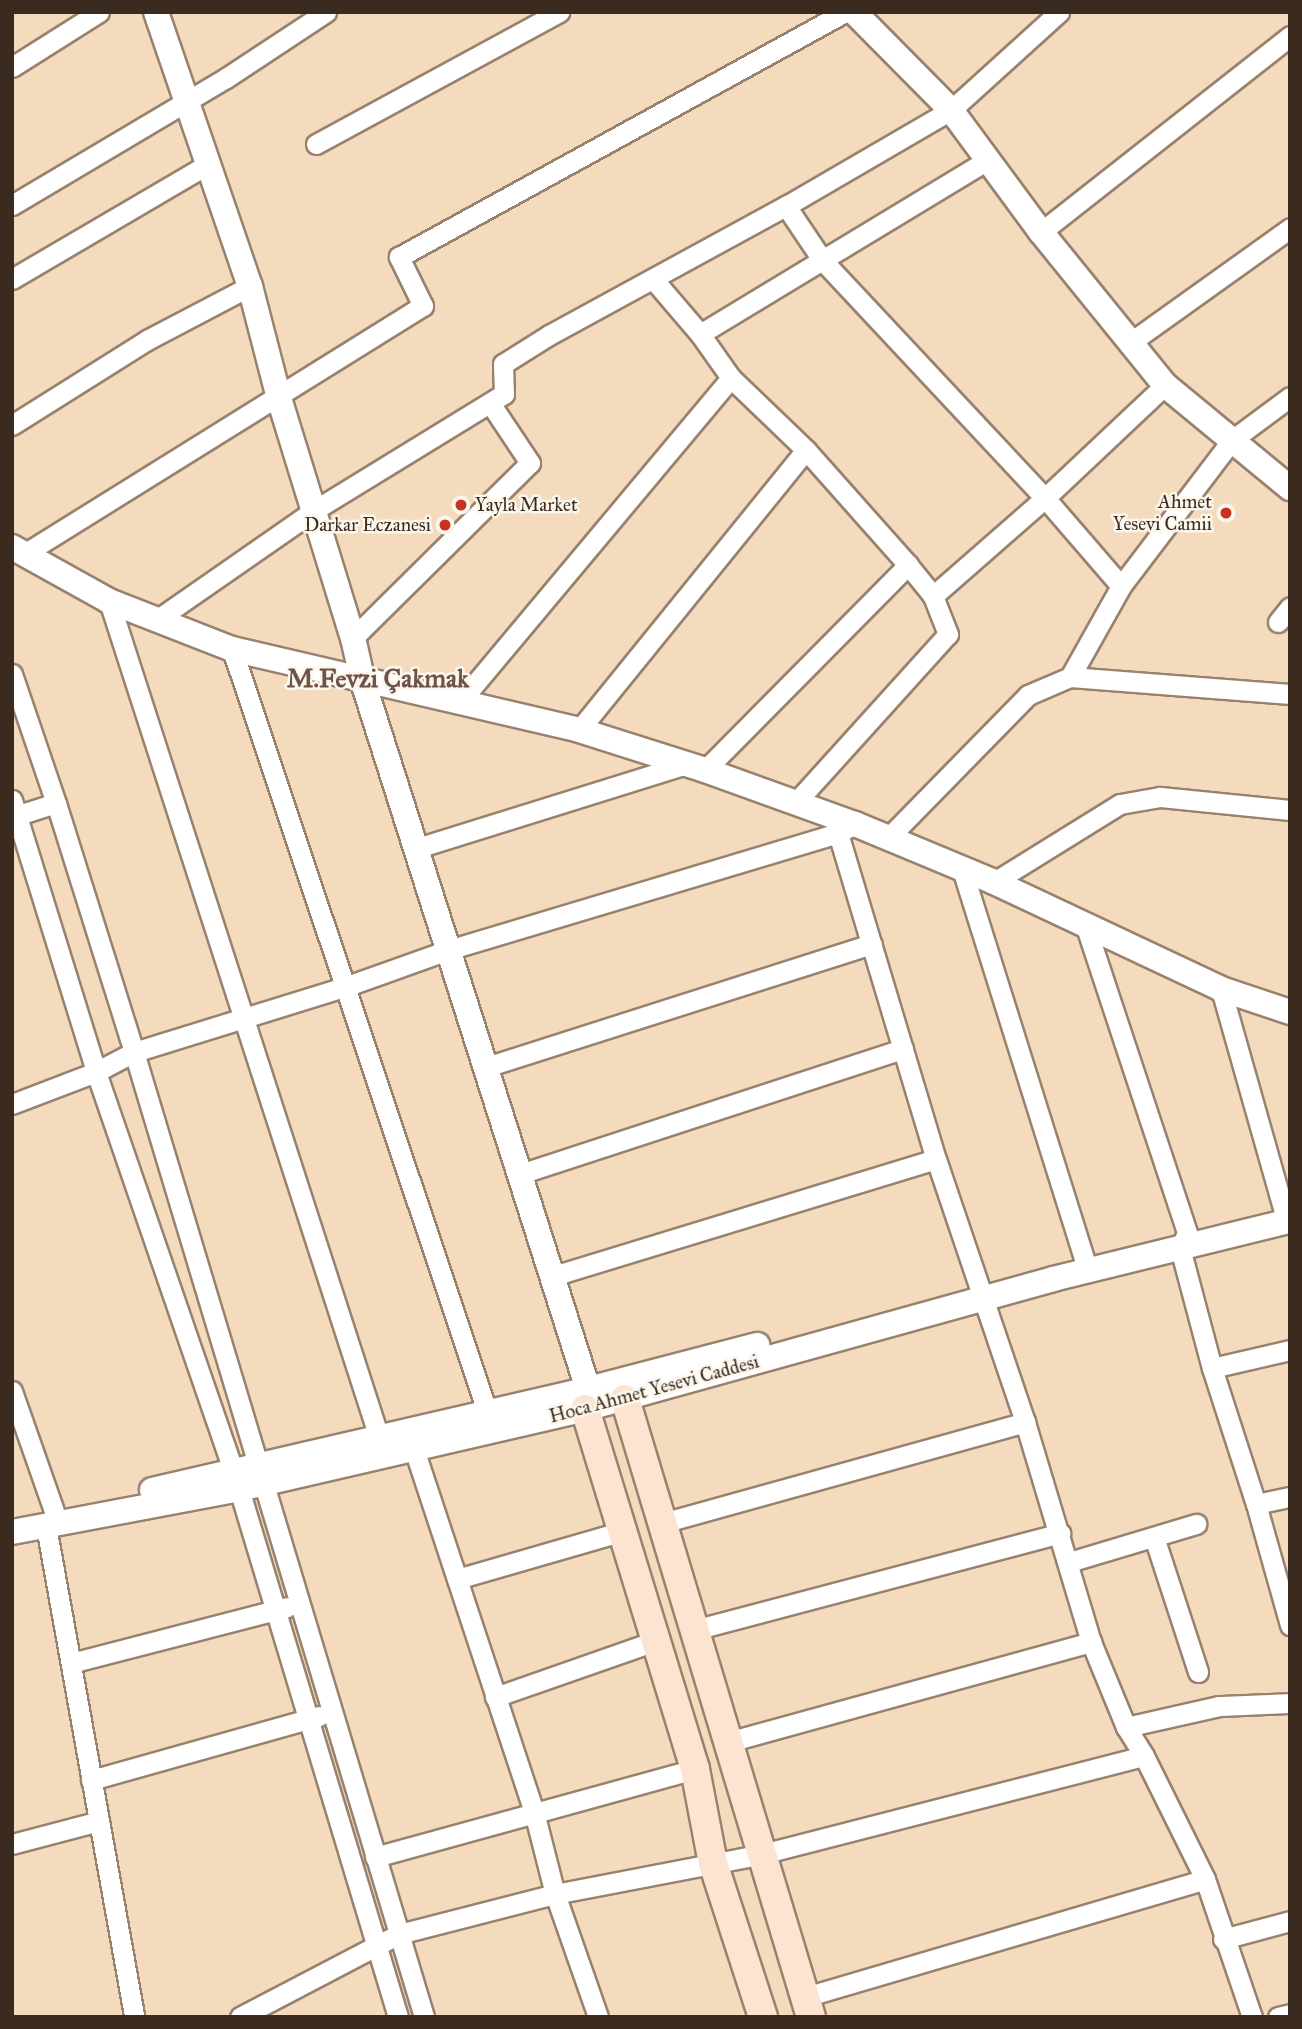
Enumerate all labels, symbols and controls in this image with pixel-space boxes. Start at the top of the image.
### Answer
place label: Ahmet Yesevi Camii [1113,491,1212,535]
place label: Yayla Market [475,494,578,516]
marker: Yayla Market [453,497,469,513]
marker: Ahmet Yesevi Camii [1218,505,1234,521]
place label: Darkar Eczanesi [304,514,431,536]
marker: Darkar Eczanesi [437,517,453,533]
district label: M.Fevzi Çakmak [287,663,469,695]
street label: Hoca Ahmet Yesevi Caddesi [547,1350,761,1428]

